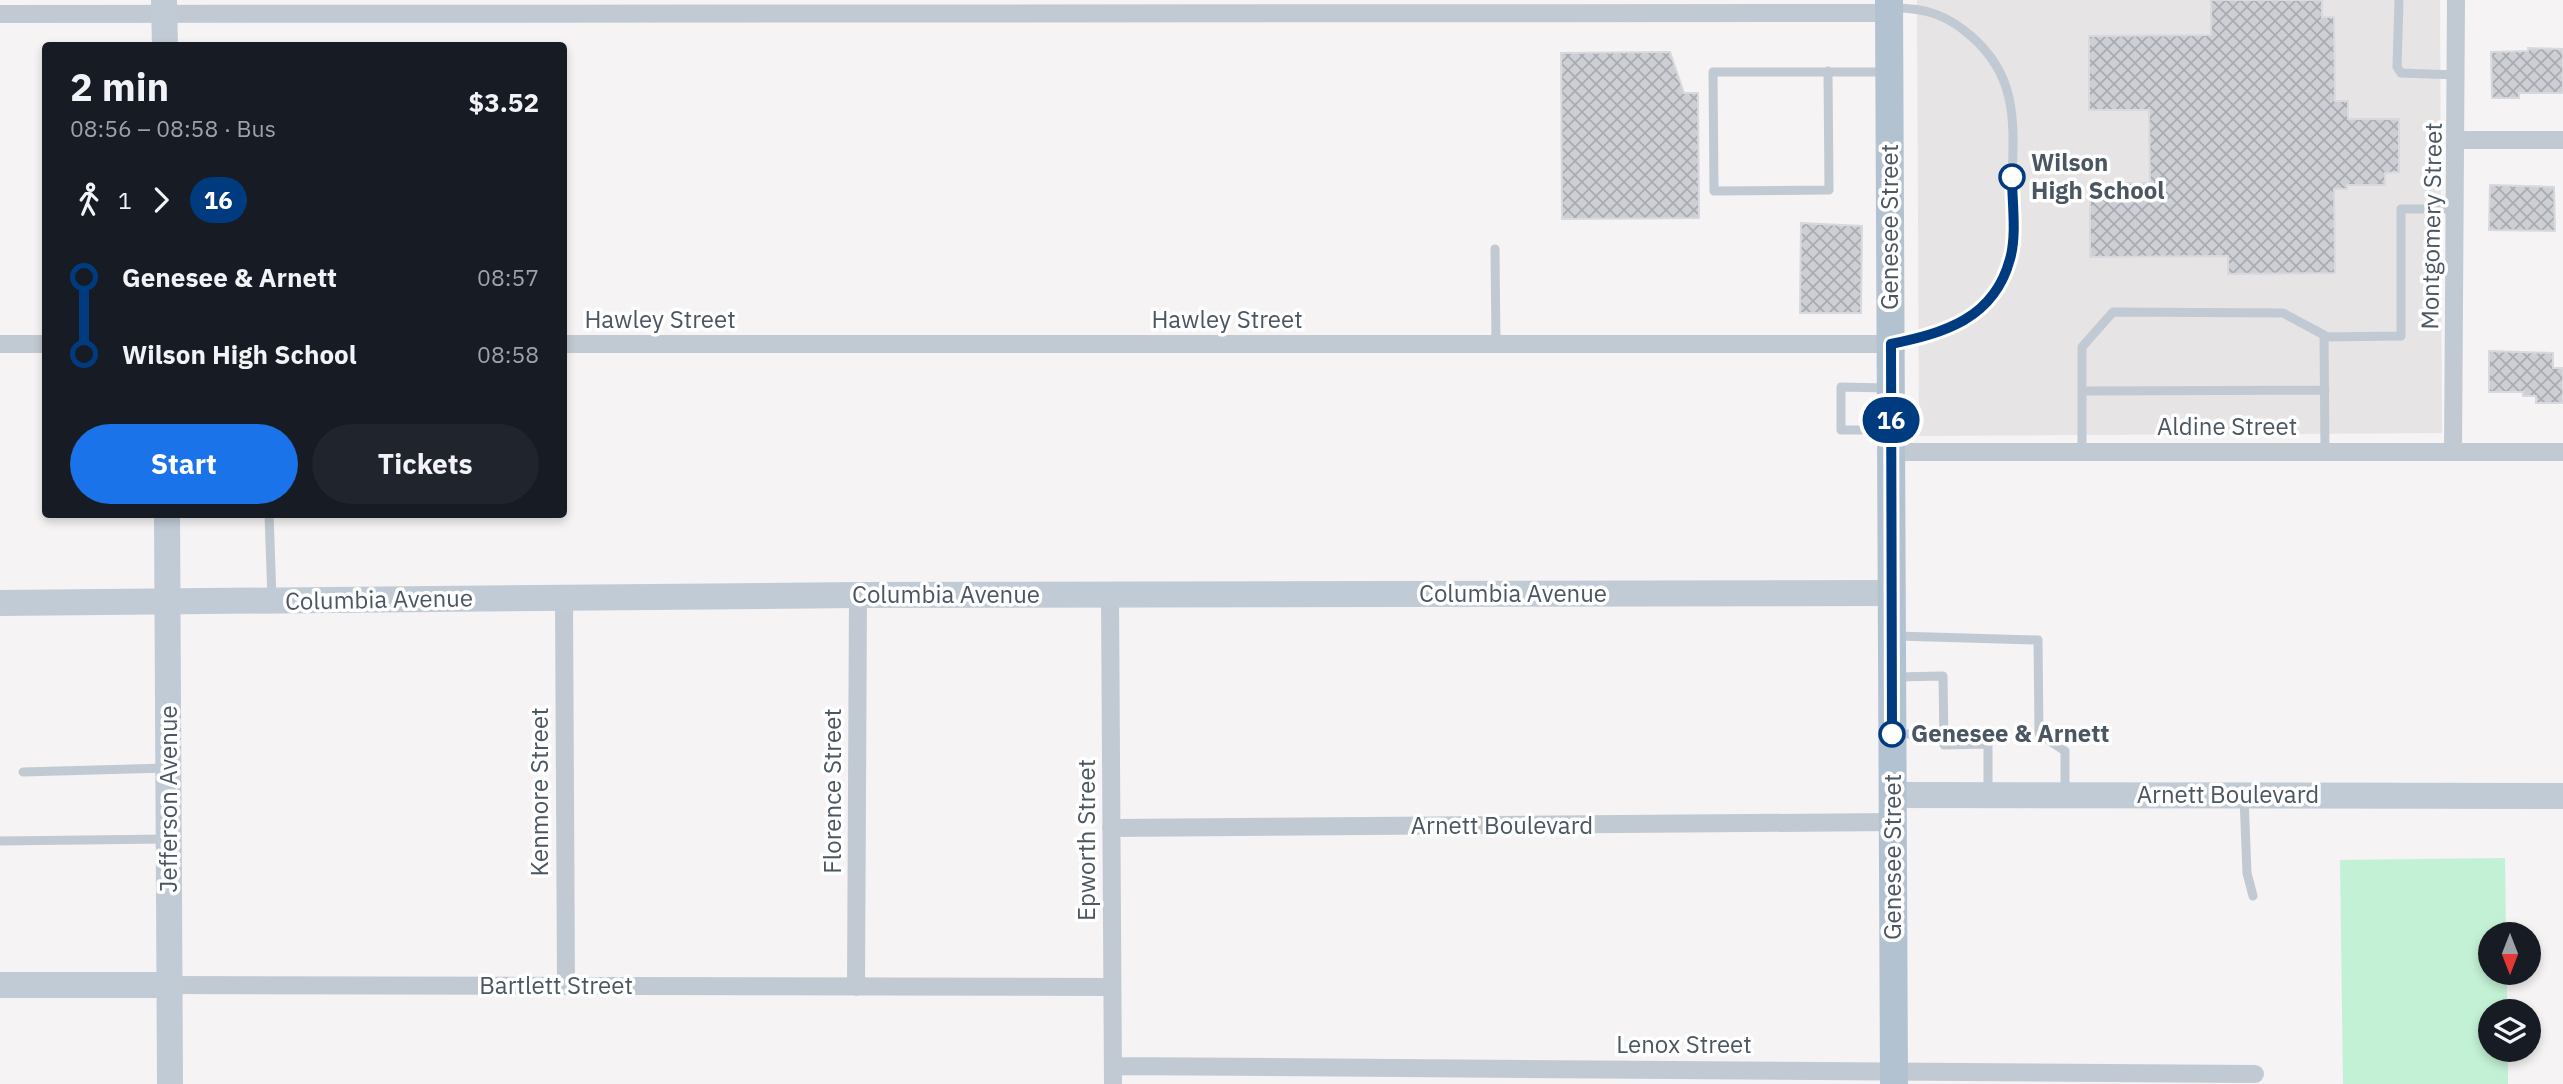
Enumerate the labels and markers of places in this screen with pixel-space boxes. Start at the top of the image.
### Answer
place label: Wilson High School [2031,146,2165,206]
marker: Wilson High School [1999,164,2025,190]
place label: Genesee & Arnett [1911,717,2109,749]
marker: Genesee & Arnett [1879,721,1905,747]

